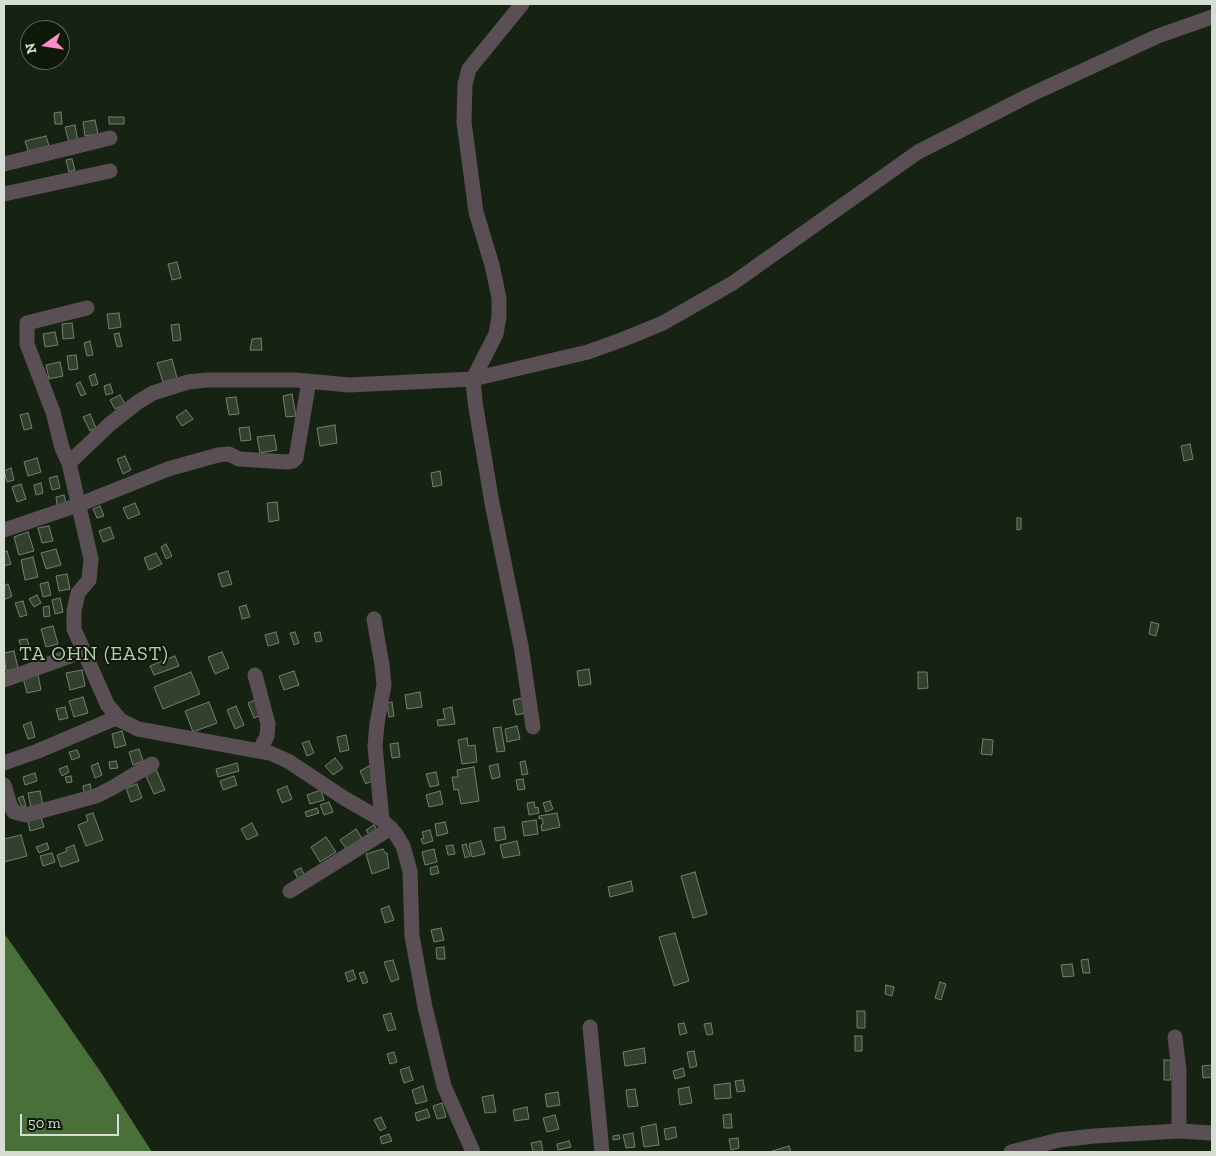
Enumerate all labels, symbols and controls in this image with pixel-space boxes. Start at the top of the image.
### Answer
north arrow [20,20,70,70]
text: N [21,41,40,55]
district label: TA OHN (EAST) [18,642,170,666]
scale bar [22,1104,121,1136]
text: 50 m [28,1114,61,1132]

